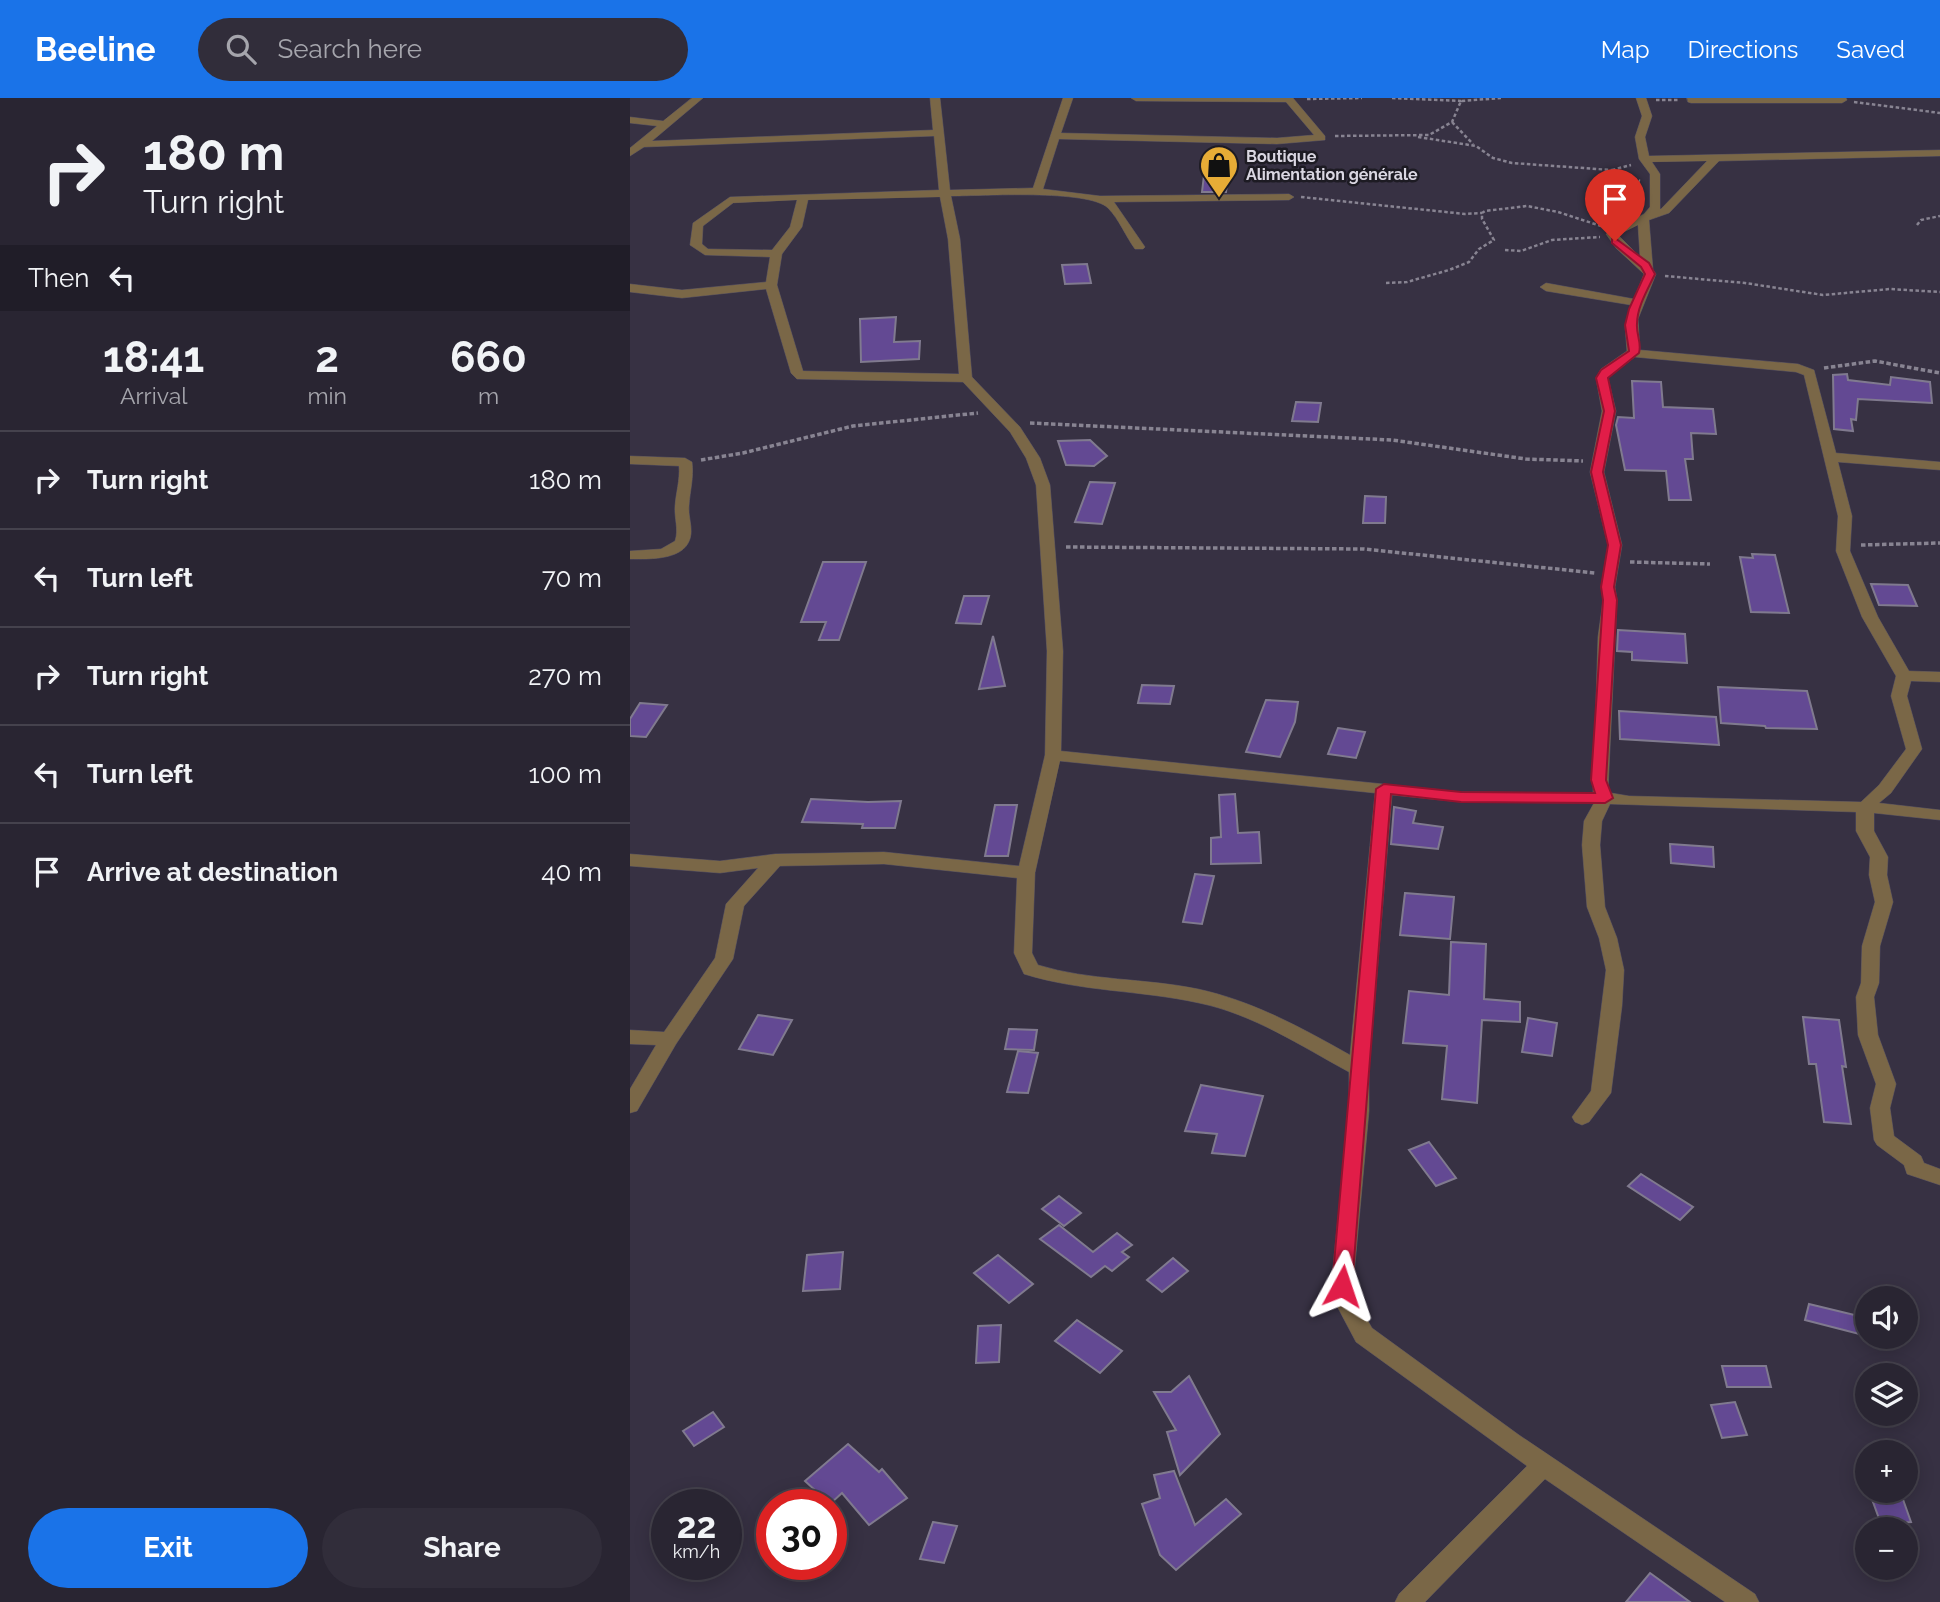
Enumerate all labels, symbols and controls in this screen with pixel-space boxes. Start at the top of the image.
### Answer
search box [198,18,688,81]
text: Beeline [35,30,156,69]
icon: search [222,30,260,68]
text: Search here [278,34,422,64]
text: Map [1601,35,1650,64]
text: Directions [1688,35,1798,64]
text: Saved [1836,35,1905,64]
text: 180 m [143,124,284,181]
icon: right [28,126,119,217]
shop icon: Boutique Alimentation générale [1198,144,1240,199]
place label: Boutique Alimentation générale [1246,147,1418,184]
pin [1585,169,1645,241]
icon: arrive [1596,180,1634,218]
text: Turn right [143,183,284,220]
icon: left [103,259,141,297]
text: Then [28,263,89,293]
text: 18:41 [103,333,204,382]
text: 2 [315,333,339,382]
text: 660 [450,333,527,382]
text: Arrival [120,382,187,409]
text: min [307,382,347,409]
text: m [478,382,499,409]
icon: right [28,461,66,499]
text: Turn right [87,465,208,495]
text: 180 m [529,465,602,495]
icon: left [28,559,66,597]
text: Turn left [87,563,193,593]
text: 70 m [542,563,602,593]
icon: right [28,657,66,695]
text: Turn right [87,661,208,691]
text: 270 m [528,661,602,691]
icon: left [28,755,66,793]
text: Turn left [87,759,193,789]
text: 100 m [529,759,602,789]
icon: arrive [28,853,66,891]
text: Arrive at destination [87,857,338,887]
text: 40 m [541,857,602,887]
position arrow [1305,1249,1379,1323]
map controls [1855,1286,1918,1580]
button: sound [1855,1286,1918,1349]
button: layers [1855,1363,1918,1426]
button: + [1855,1440,1918,1503]
speed limit sign: 30 [756,1489,847,1580]
text: 22 [677,1505,716,1546]
button: Exit [28,1508,308,1588]
button: Share [322,1508,602,1588]
button: − [1855,1517,1918,1580]
text: km/h [673,1541,720,1562]

